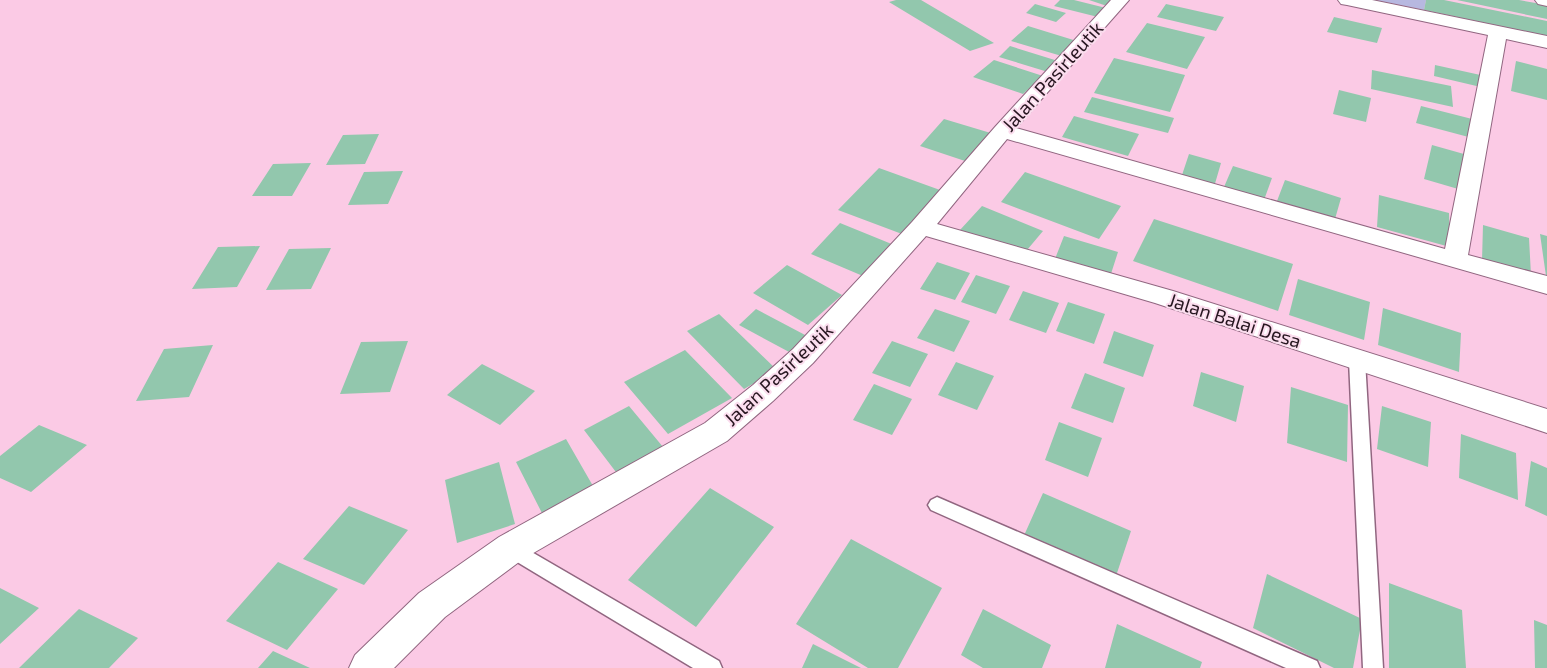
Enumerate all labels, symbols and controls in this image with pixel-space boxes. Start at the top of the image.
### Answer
street label: Jalan Pasirleutik [997,16,1108,136]
street label: Jalan Balai Desa [1166,288,1304,352]
street label: Jalan Pasirleutik [719,318,837,430]

